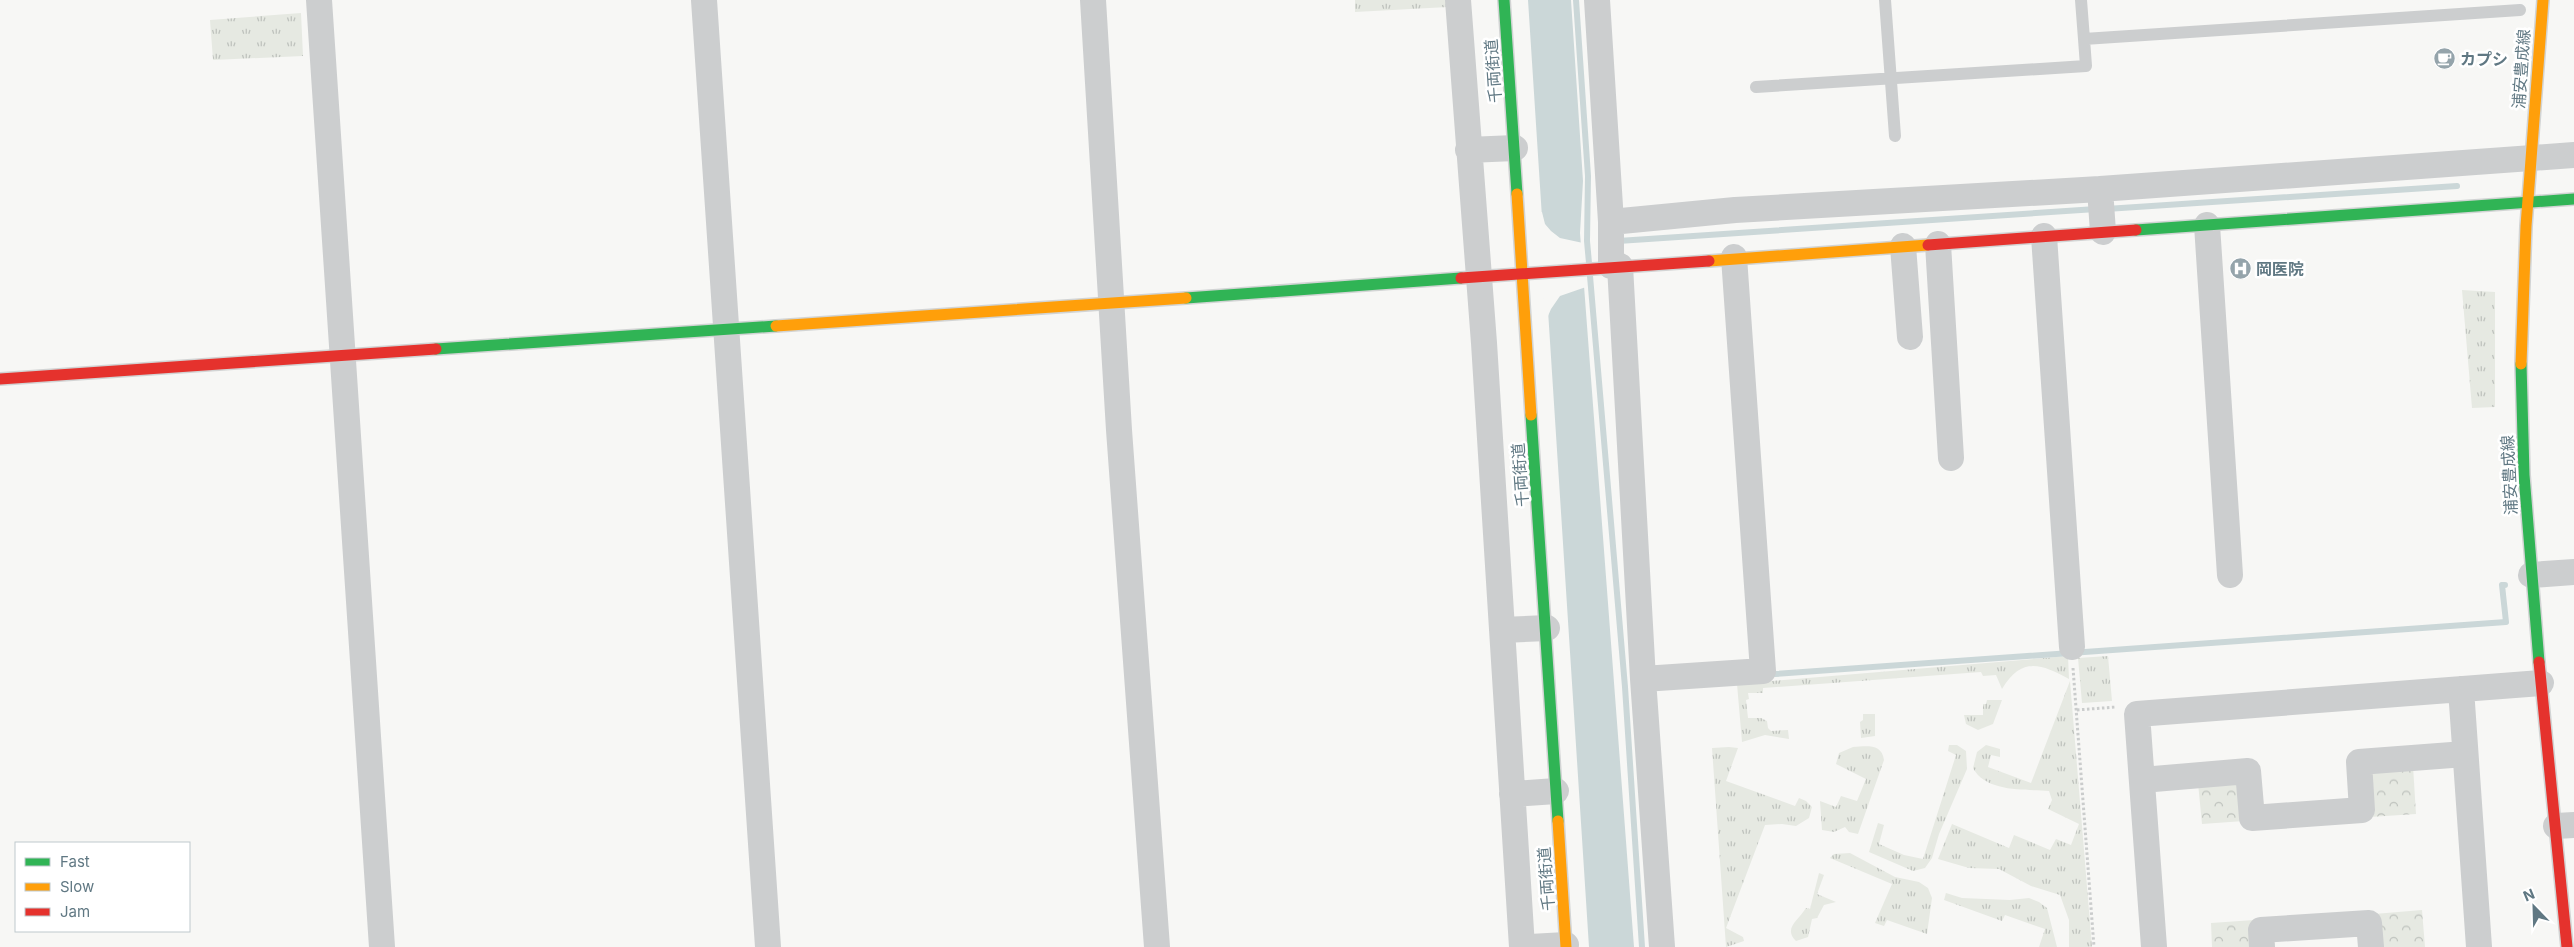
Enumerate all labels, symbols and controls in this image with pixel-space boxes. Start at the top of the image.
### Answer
street label: 浦安豊成線 [2508,28,2534,110]
street label: 千両街道 [1481,38,1505,104]
cafe icon: カプシ [2432,47,2456,71]
place label: カプシ [2460,49,2508,69]
hospital icon: 岡医院 [2228,257,2252,281]
place label: 岡医院 [2256,259,2304,279]
street label: 浦安豊成線 [2497,435,2521,515]
street label: 千両街道 [1508,442,1532,508]
legend [15,842,190,932]
street label: 千両街道 [1534,846,1558,912]
text: Fast [60,852,90,871]
text: Slow [60,877,94,896]
north arrow [2509,882,2559,932]
text: N [2520,885,2537,904]
text: Jam [60,902,90,921]

